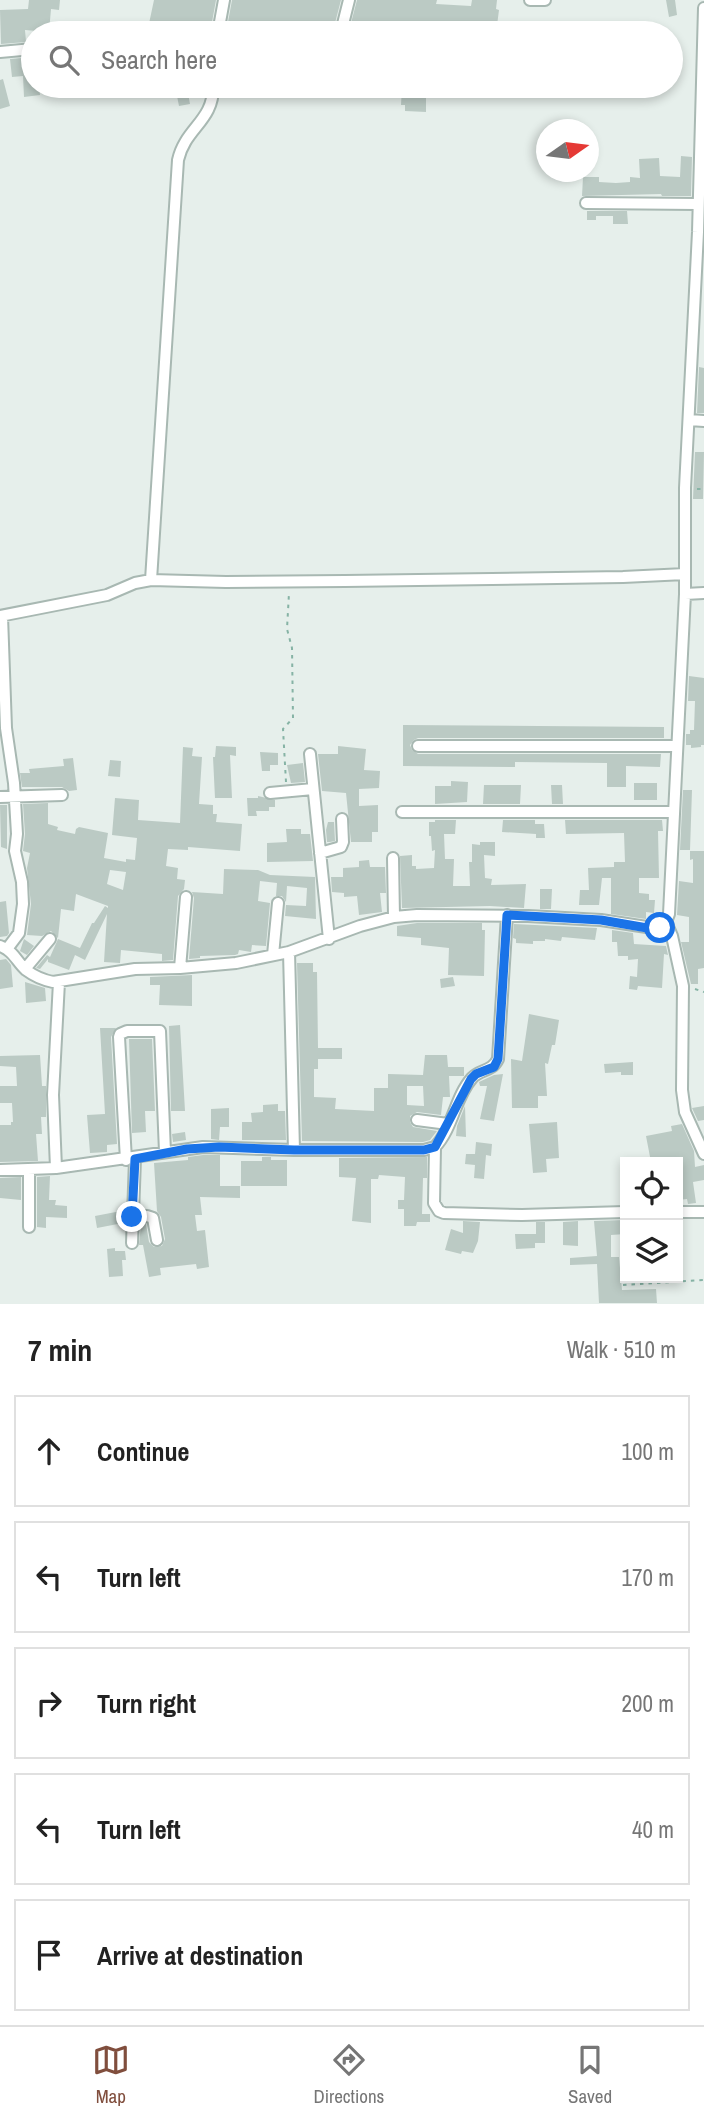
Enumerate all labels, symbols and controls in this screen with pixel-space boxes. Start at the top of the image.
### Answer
search box [21,21,683,98]
icon: search [45,41,83,79]
text: Search here [101,42,217,77]
north arrow [536,119,599,182]
route start [644,912,675,943]
map controls [620,1157,683,1283]
button: locate [620,1157,683,1220]
route end [116,1201,147,1232]
button: layers [620,1220,683,1283]
text: 7 min [28,1330,92,1370]
text: Walk · 510 m [567,1334,676,1365]
icon: ahead [30,1432,68,1470]
text: Continue [97,1434,189,1469]
text: 100 m [622,1436,674,1467]
icon: left [30,1558,68,1596]
text: Turn left [97,1560,181,1595]
text: 170 m [622,1562,674,1593]
icon: right [30,1684,68,1722]
text: Turn right [97,1686,196,1721]
text: 200 m [622,1688,674,1719]
icon: left [30,1810,68,1848]
text: Turn left [97,1812,181,1847]
text: 40 m [632,1814,674,1845]
icon: arrive [30,1936,68,1974]
text: Arrive at destination [97,1938,303,1973]
tab: Map [92,2041,130,2109]
tab: Directions [313,2041,384,2109]
tab: Saved [568,2041,612,2109]

